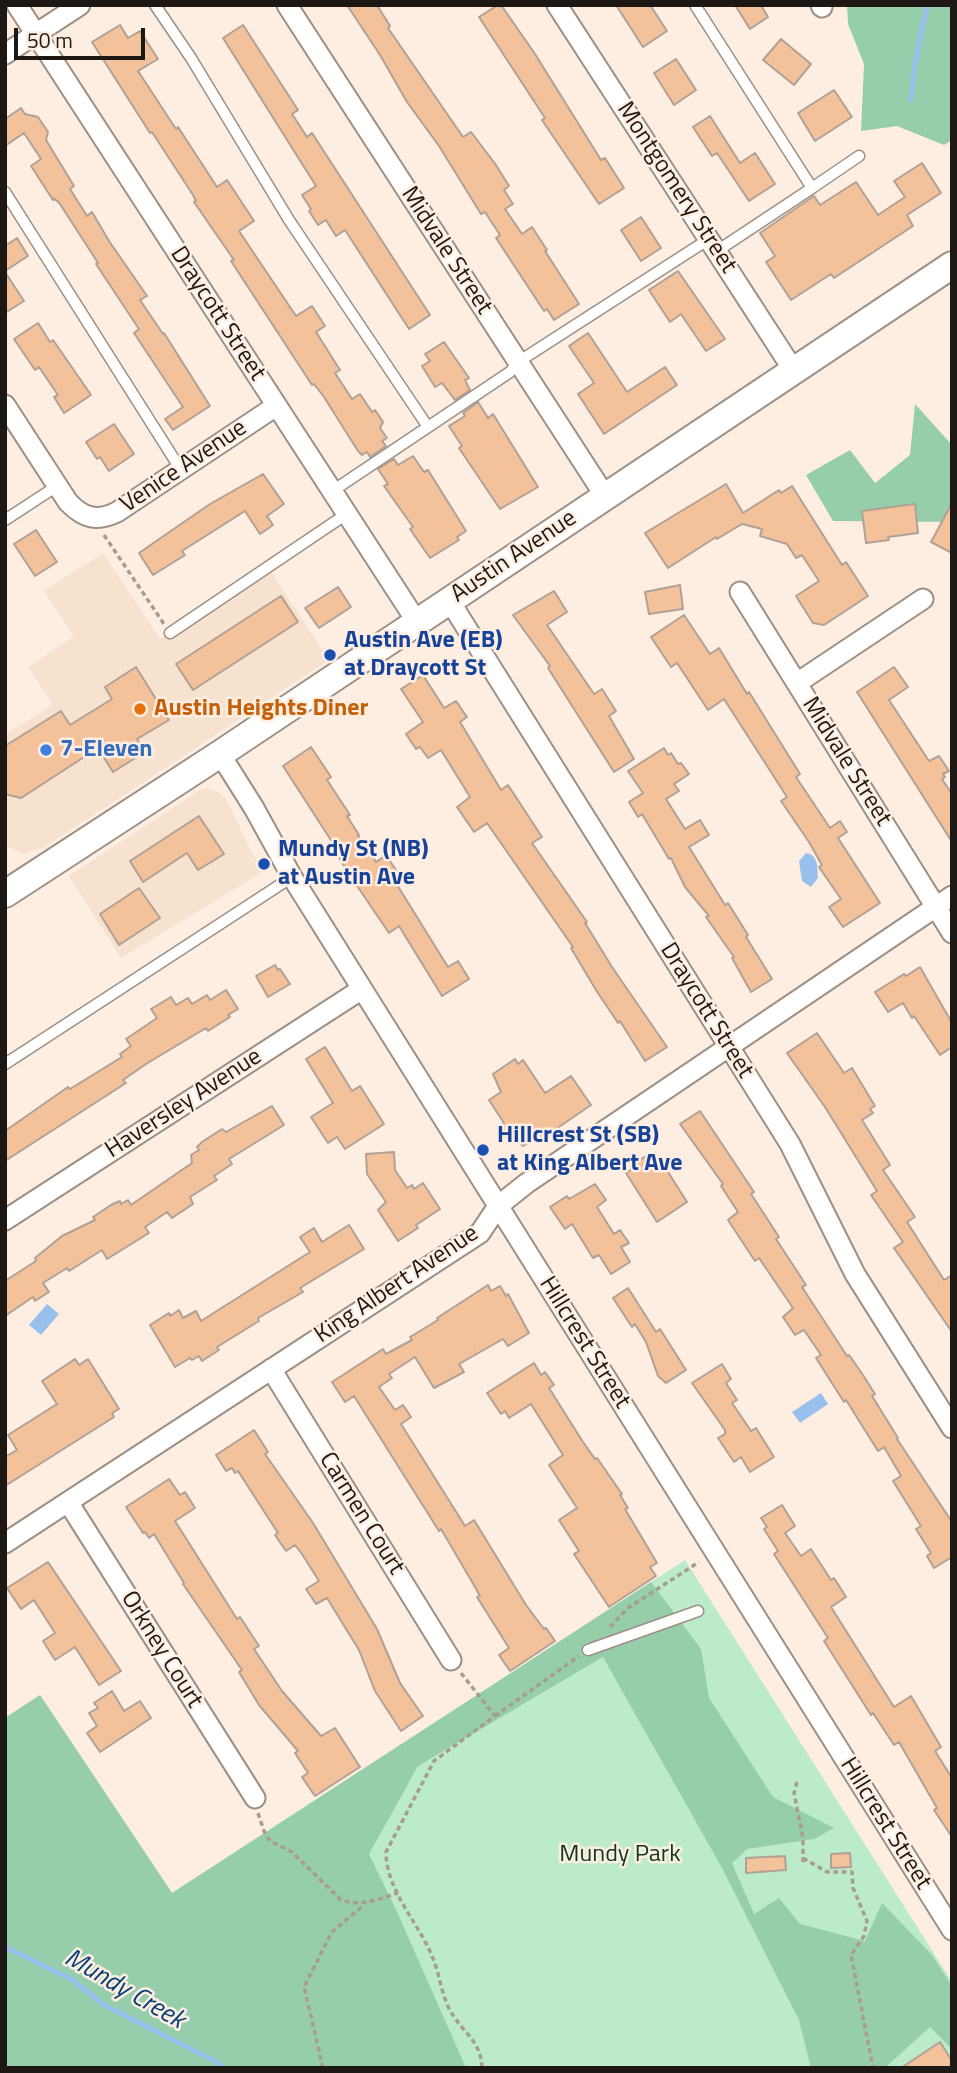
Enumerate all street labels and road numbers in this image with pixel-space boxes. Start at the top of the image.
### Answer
street label: Montgomery Street [610,97,742,279]
street label: Midvale Street [394,182,498,320]
street label: Draycott Street [163,242,271,386]
street label: Venice Avenue [115,414,253,520]
street label: Austin Avenue [446,504,582,610]
street label: Midvale Street [795,692,897,832]
street label: Draycott Street [653,938,759,1084]
street label: Haversley Avenue [101,1043,267,1165]
street label: King Albert Avenue [310,1220,484,1350]
street label: Hillcrest Street [532,1272,636,1414]
street label: Carmen Court [312,1448,410,1580]
street label: Orkney Court [114,1586,208,1714]
street label: Hillcrest Street [833,1753,937,1895]

